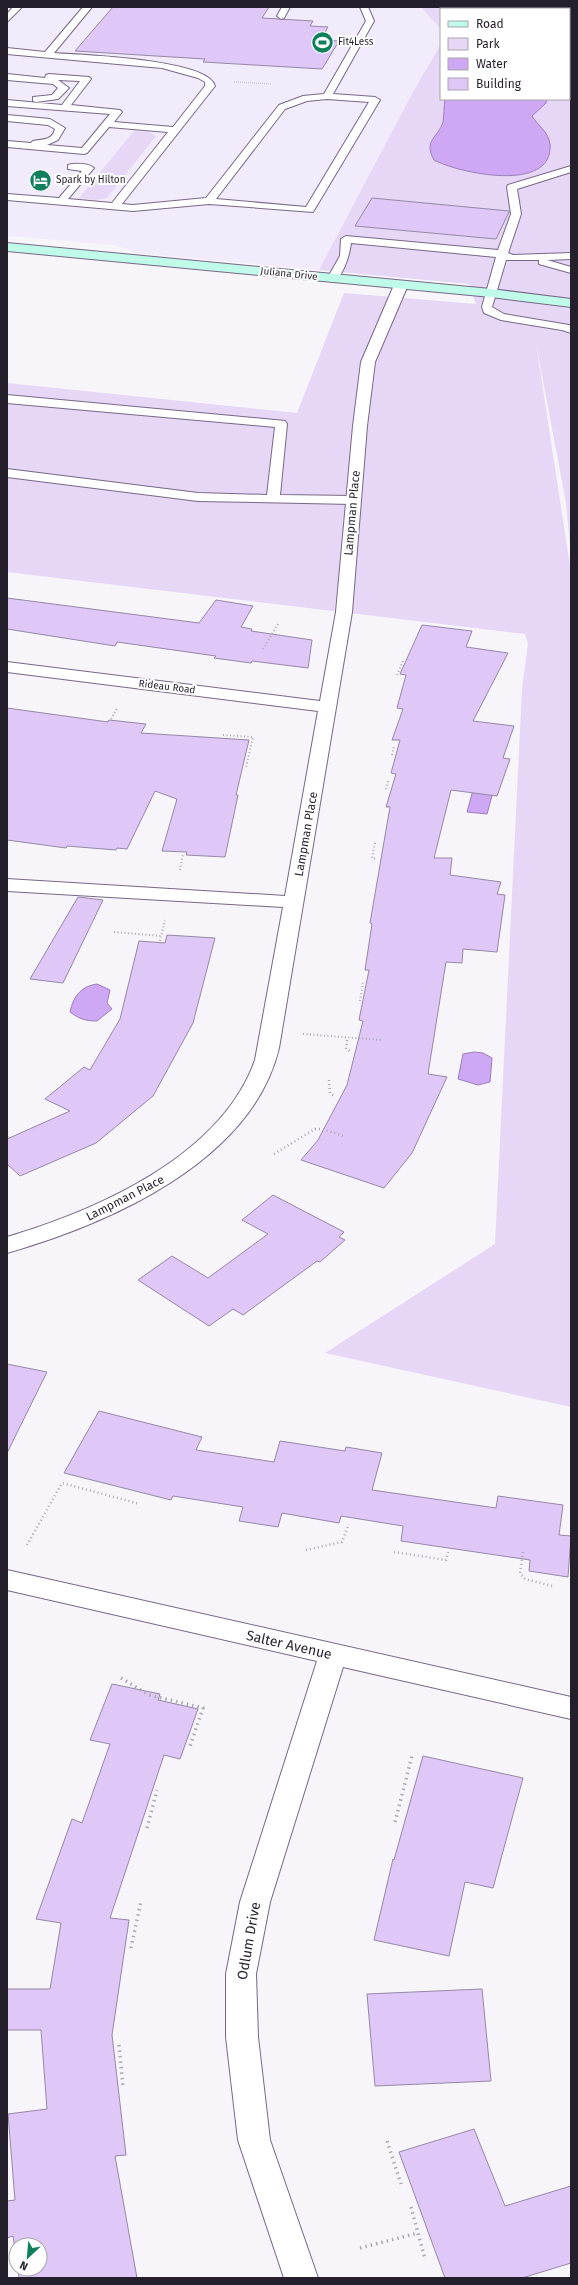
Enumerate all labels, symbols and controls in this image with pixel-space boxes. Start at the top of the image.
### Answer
legend [440,8,570,100]
text: Road [476,17,504,31]
sports icon: Fit4Less [310,29,336,55]
place label: Fit4Less [338,36,374,48]
text: Park [476,37,500,51]
text: Water [476,57,508,71]
text: Building [476,77,522,91]
hotel icon: Spark by Hilton [28,167,54,193]
place label: Spark by Hilton [56,174,126,186]
street label: Juliana Drive [260,265,318,283]
street label: Lampman Place [341,470,363,556]
street label: Rideau Road [138,678,196,696]
street label: Lampman Place [292,791,320,877]
street label: Lampman Place [84,1172,166,1224]
street label: Salter Avenue [245,1627,333,1663]
street label: Odlum Drive [234,1901,264,1981]
north arrow [8,2237,48,2277]
text: N [18,2258,30,2273]

